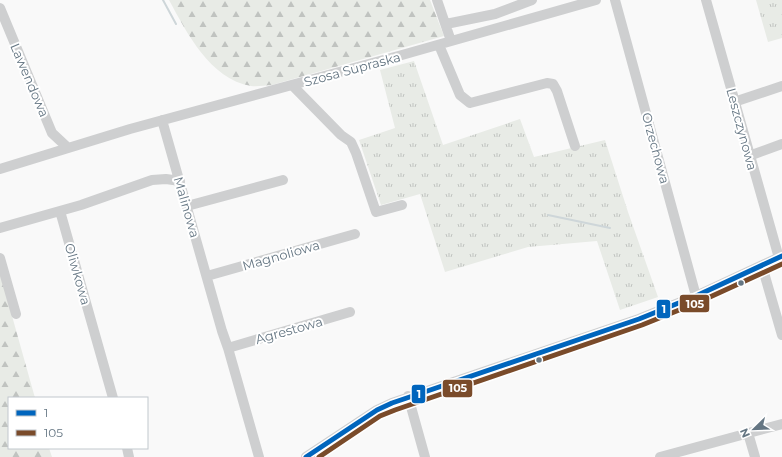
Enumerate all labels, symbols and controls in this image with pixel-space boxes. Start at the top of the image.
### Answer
street label: Lawendowa [7,41,53,119]
street label: Szosa Supraska [302,48,402,90]
street label: Leszczynowa [723,86,761,172]
street label: Orzechowa [639,111,673,185]
street label: Malinowa [171,175,203,239]
street label: Magnoliowa [240,236,322,274]
street label: Oliwkowa [62,241,94,307]
unlabelled marker [736,278,746,288]
line badge: 105 [679,294,710,313]
text: 105 [686,297,705,311]
line badge: 1 [656,299,671,319]
text: 1 [662,302,666,316]
street label: Agrestowa [254,313,324,347]
unlabelled marker [534,355,544,365]
line badge: 105 [442,379,473,398]
text: 105 [449,381,468,395]
line badge: 1 [411,384,426,404]
text: 1 [417,387,421,401]
legend [8,397,148,449]
text: 1 [44,405,48,420]
north arrow [734,409,774,449]
text: 105 [44,425,63,440]
text: N [737,426,753,440]

